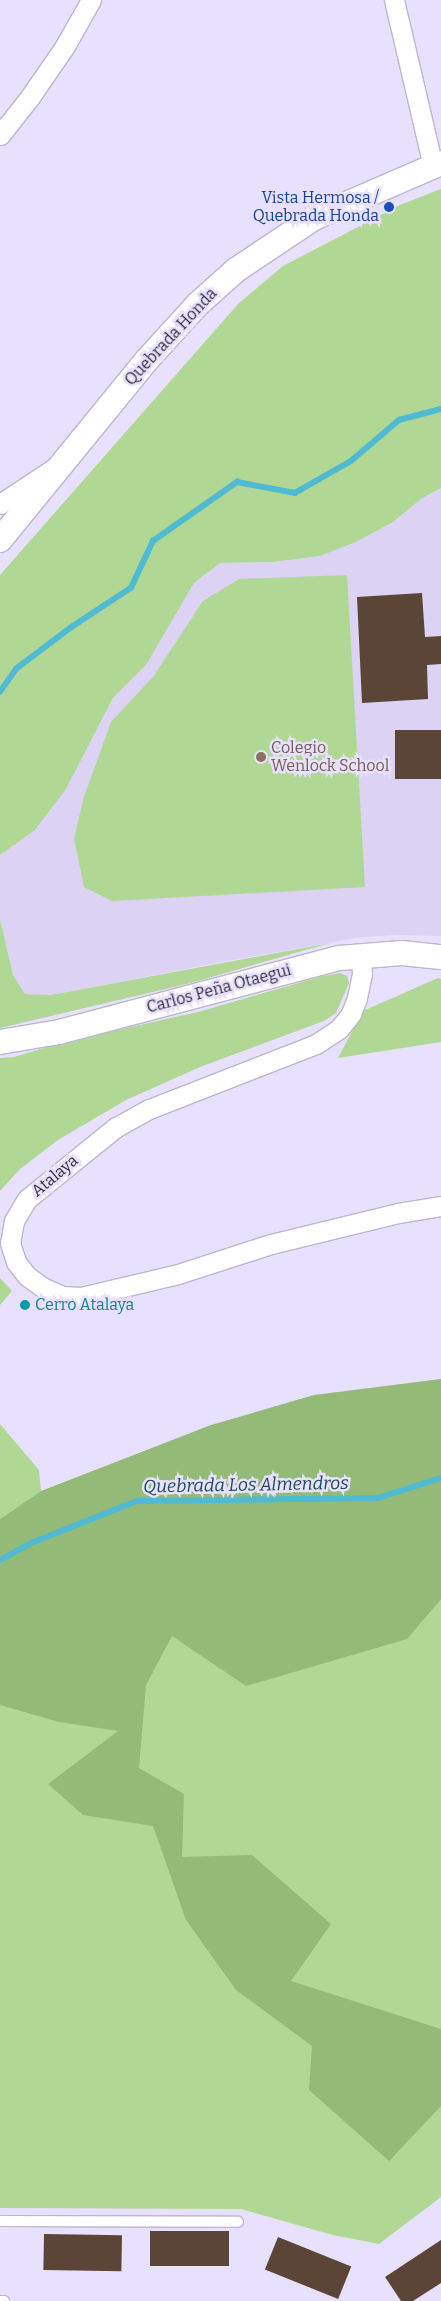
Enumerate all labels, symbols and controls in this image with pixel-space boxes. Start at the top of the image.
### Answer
place label: Vista Hermosa / Quebrada Honda [253,188,379,226]
marker: Vista Hermosa / Quebrada Honda [383,201,395,213]
street label: Quebrada Honda [121,284,221,390]
place label: Colegio Wenlock School [271,738,389,776]
marker: Colegio Wenlock School [255,751,267,763]
street label: Carlos Peña Otaegui [145,960,293,1018]
street label: Atalaya [28,1151,82,1201]
place label: Cerro Atalaya [35,1295,134,1315]
marker: Cerro Atalaya [19,1299,31,1311]
water label: Quebrada Los Almendros [143,1472,349,1498]

